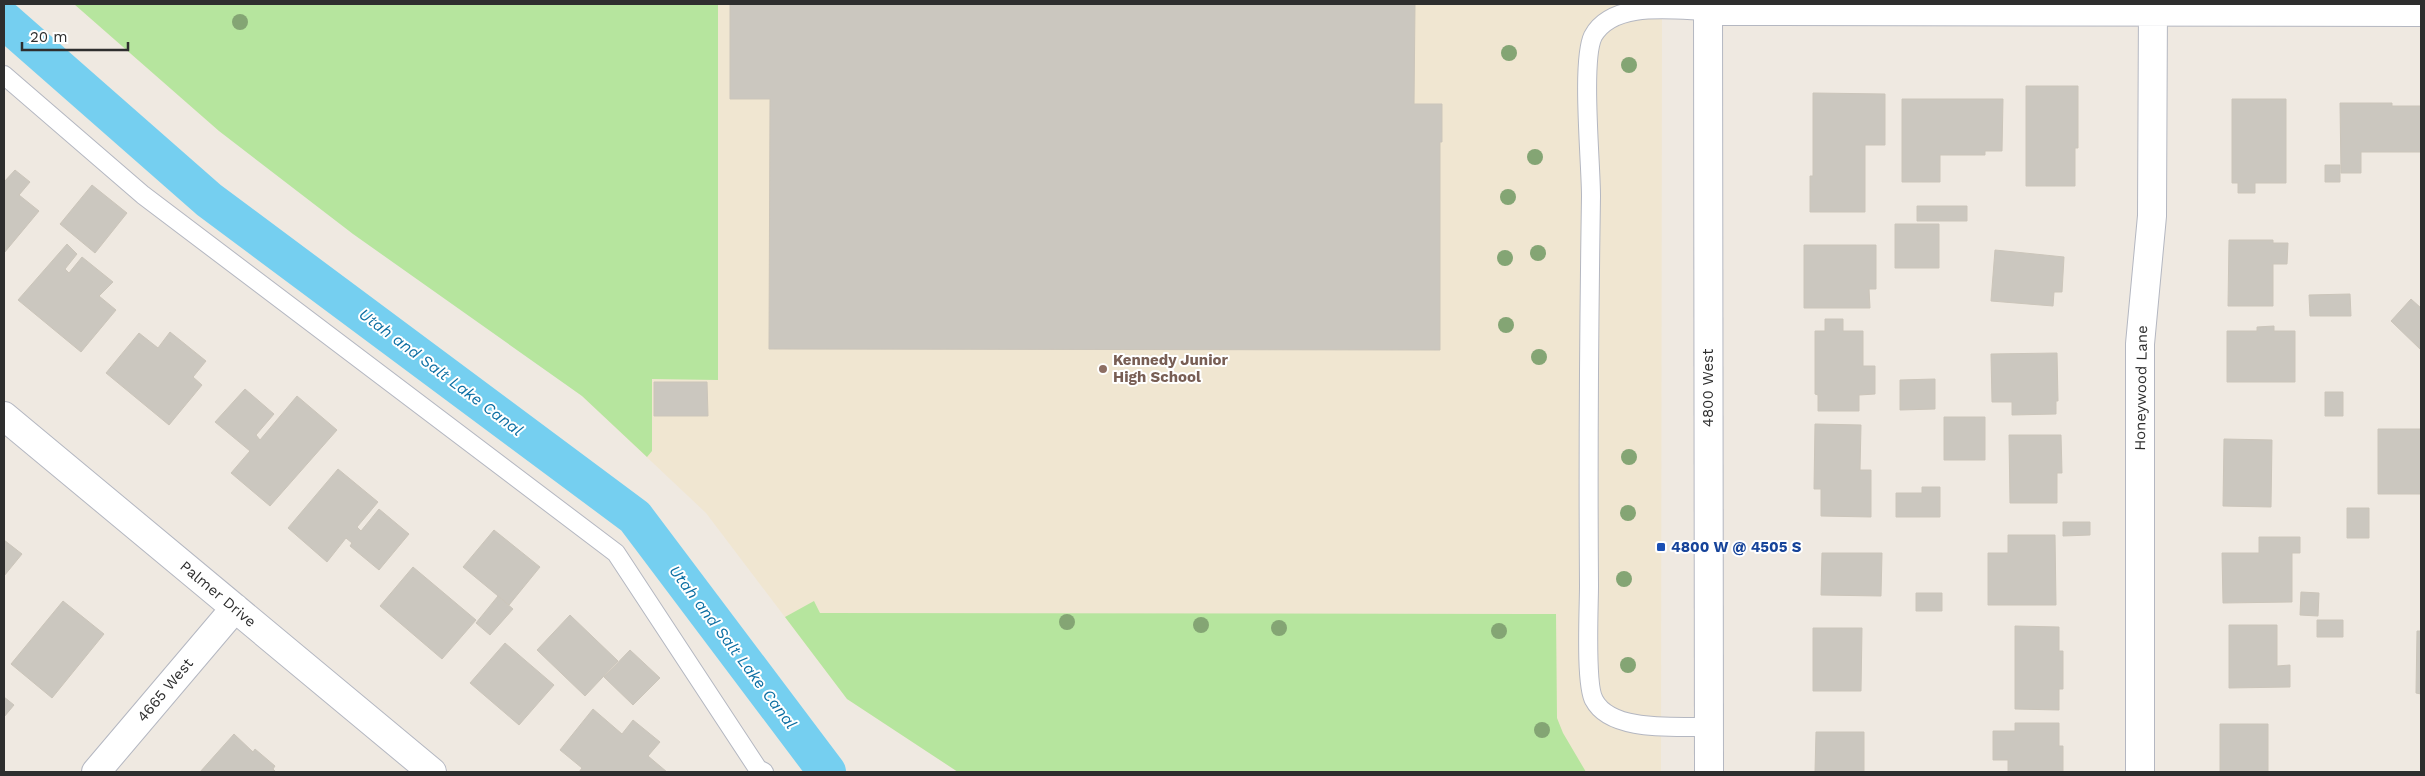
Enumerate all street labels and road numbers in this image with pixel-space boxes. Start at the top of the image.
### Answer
street label: Honeywood Lane [2131,325,2151,451]
street label: 4800 West [1699,348,1717,427]
street label: Palmer Drive [176,557,260,631]
street label: 4665 West [133,654,197,726]

